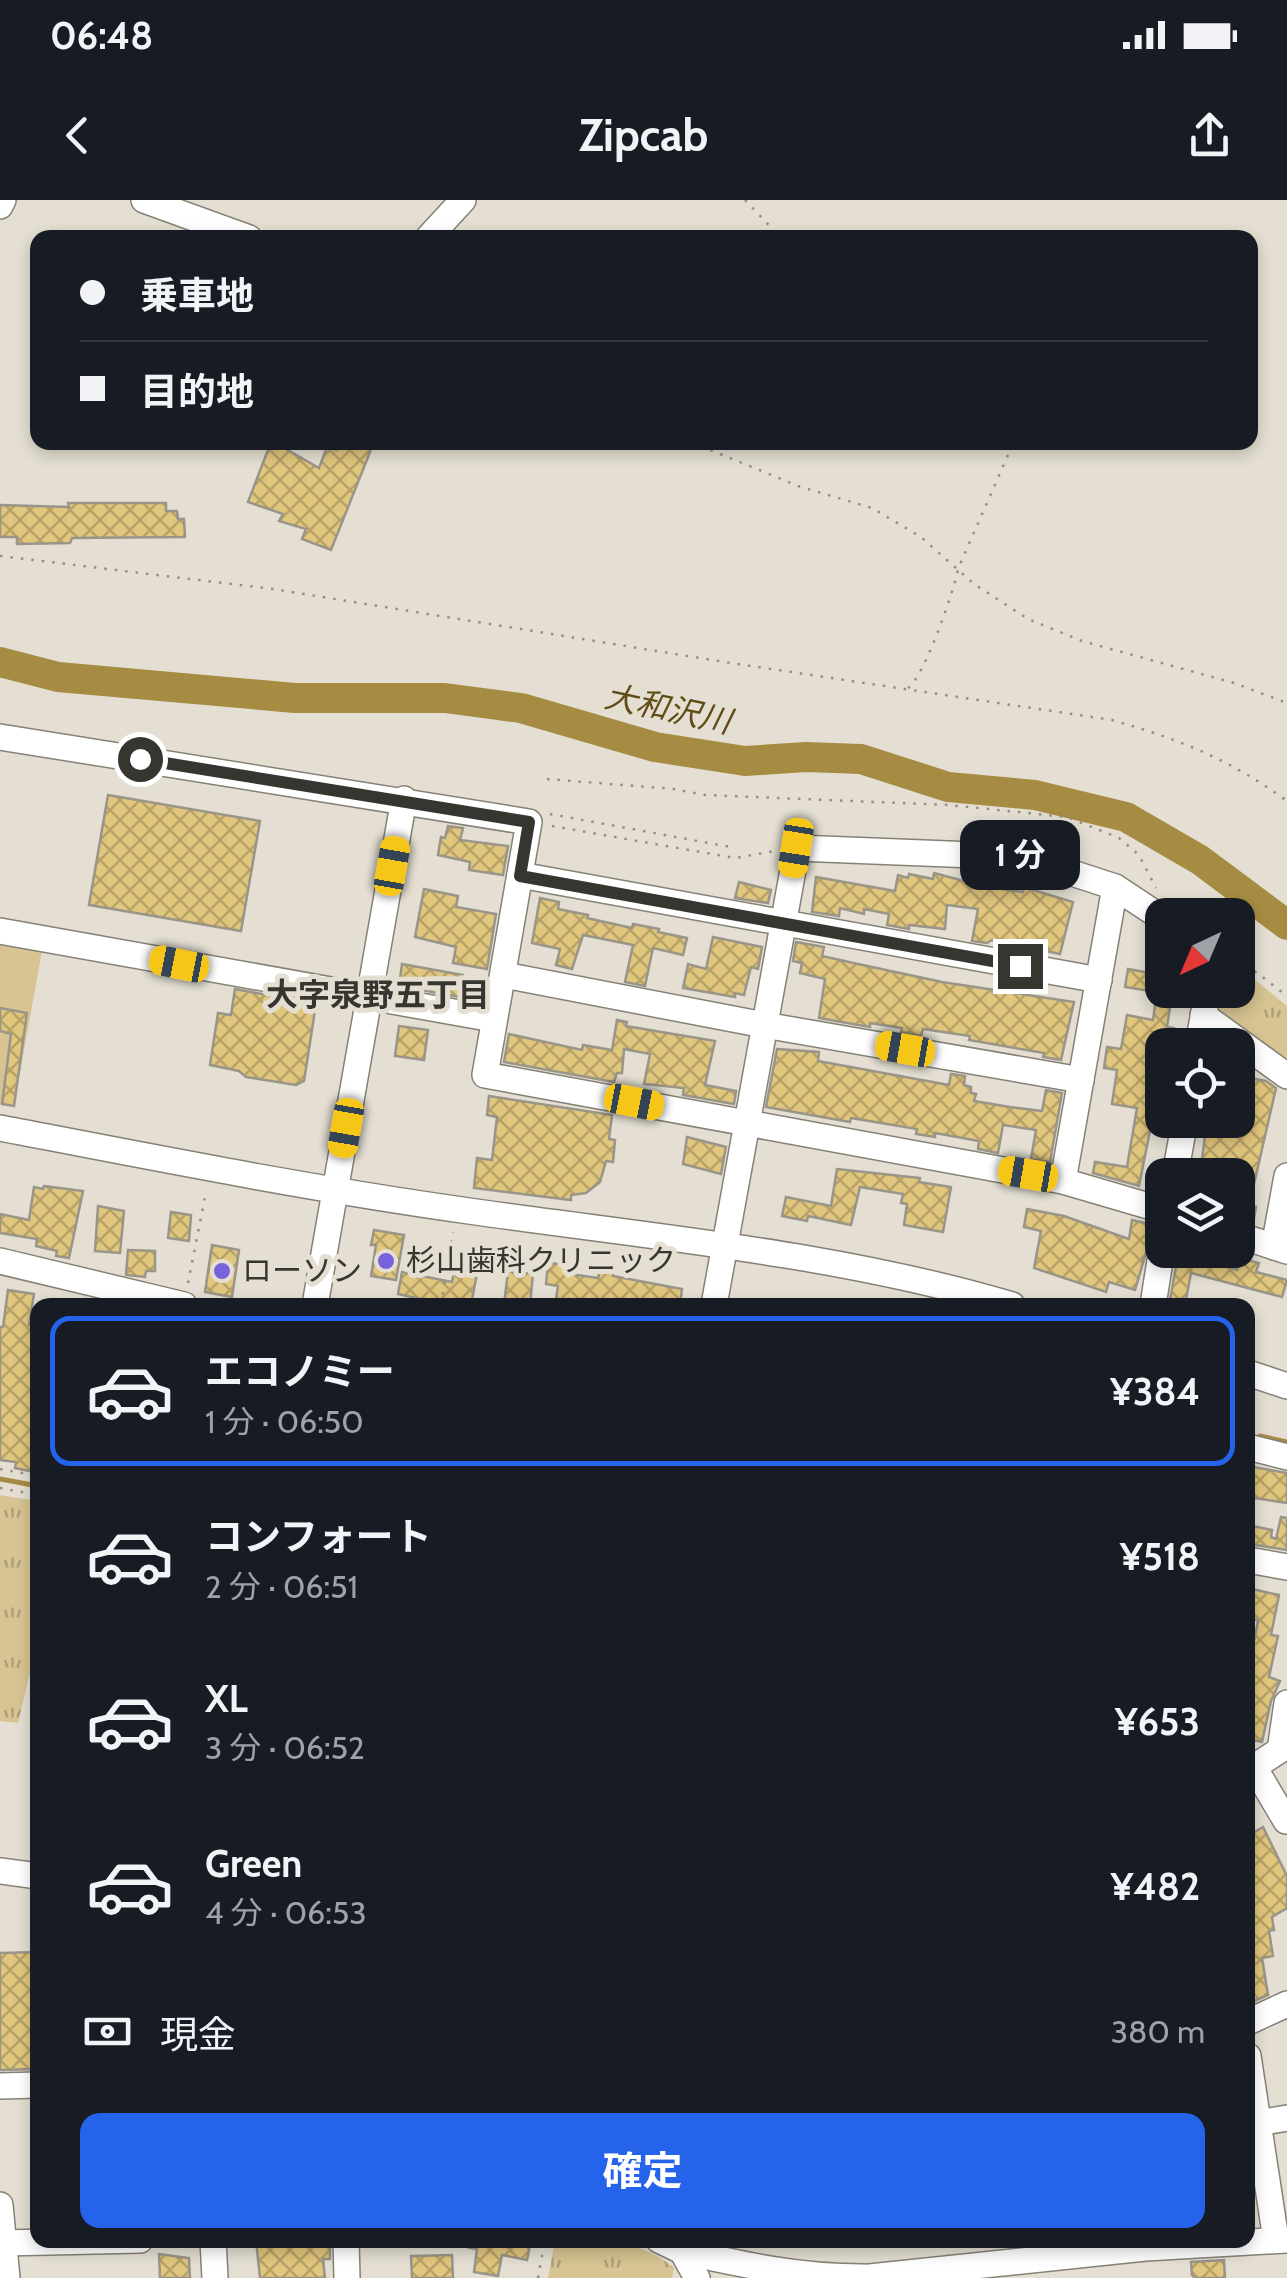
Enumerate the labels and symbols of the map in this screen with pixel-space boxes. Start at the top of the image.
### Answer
water label: 大和沢川 [601,676,738,742]
route start [118,737,163,782]
car [776,816,816,880]
callout: 1 分 [960,821,1080,891]
car [372,834,412,898]
north arrow [1145,898,1255,1008]
car [147,944,211,984]
route end [998,944,1043,989]
district label: 大字泉野五丁目 [266,975,490,1014]
car [873,1029,937,1069]
car [602,1082,666,1122]
car [326,1096,366,1160]
car [996,1154,1060,1194]
place label: 杉山歯科クリニック [406,1242,676,1279]
marker: 杉山歯科クリニック [375,1250,397,1272]
place label: ローソン [242,1252,362,1289]
marker: ローソン [211,1260,233,1282]

